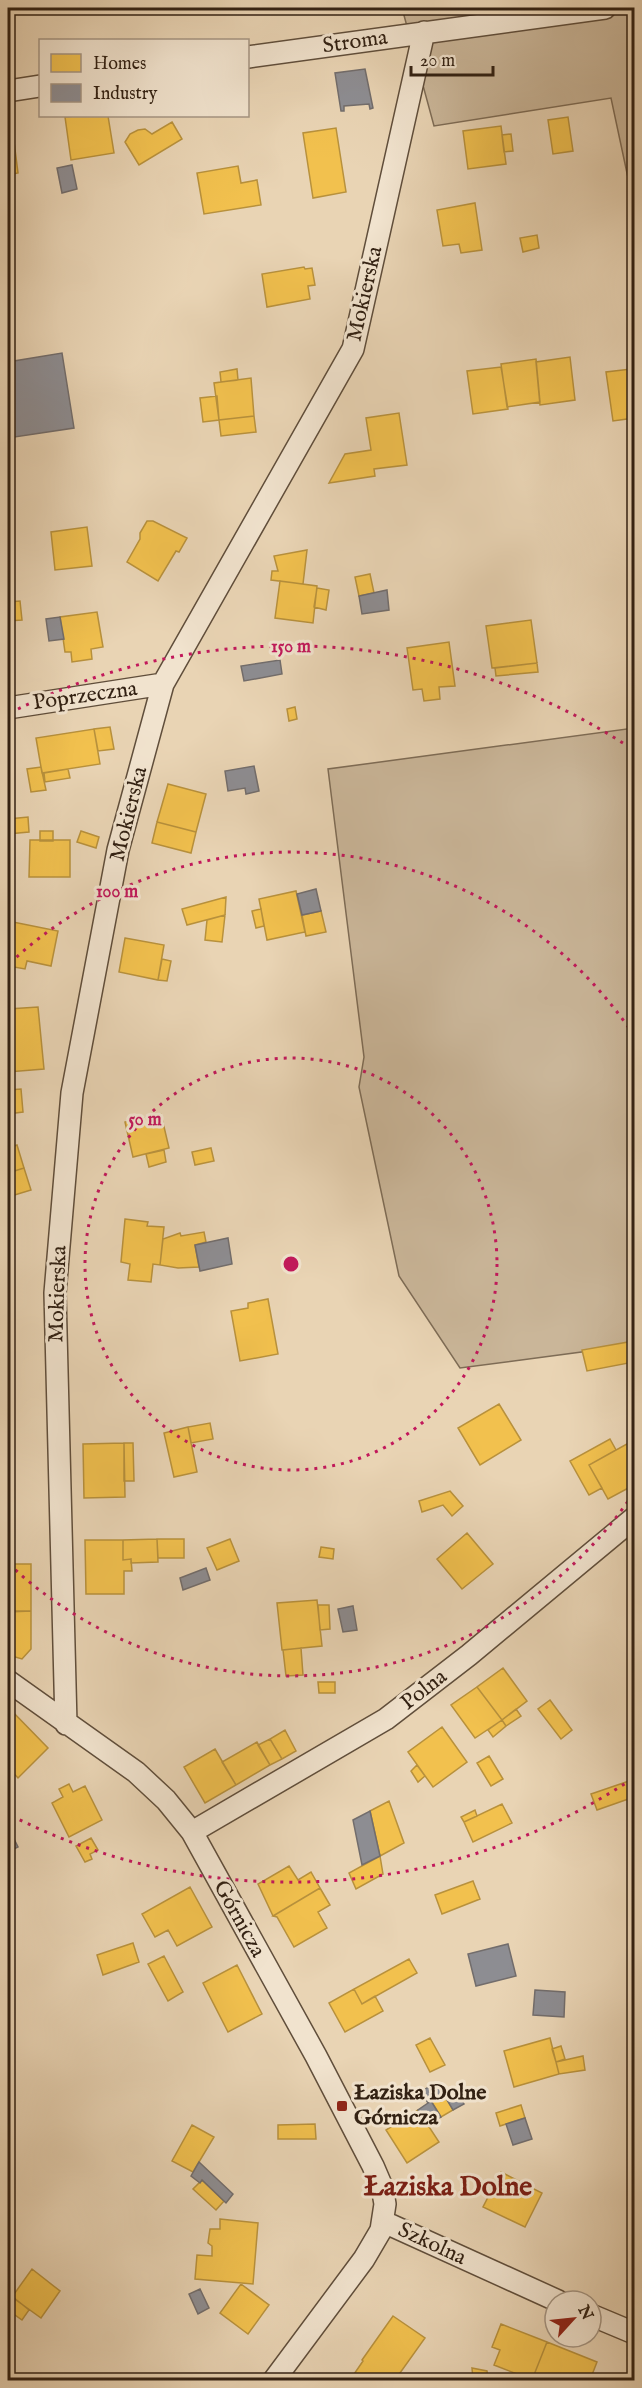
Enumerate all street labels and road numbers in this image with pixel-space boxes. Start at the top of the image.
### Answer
street label: Stroma [321,24,390,60]
street label: Mokierska [340,243,390,344]
street label: Poprzeczna [31,675,140,717]
street label: Mokierska [104,763,154,864]
street label: Mokierska [42,1245,74,1343]
street label: Polna [395,1663,453,1717]
street label: Górnicza [206,1875,272,1963]
street label: Szkolna [393,2216,471,2272]

